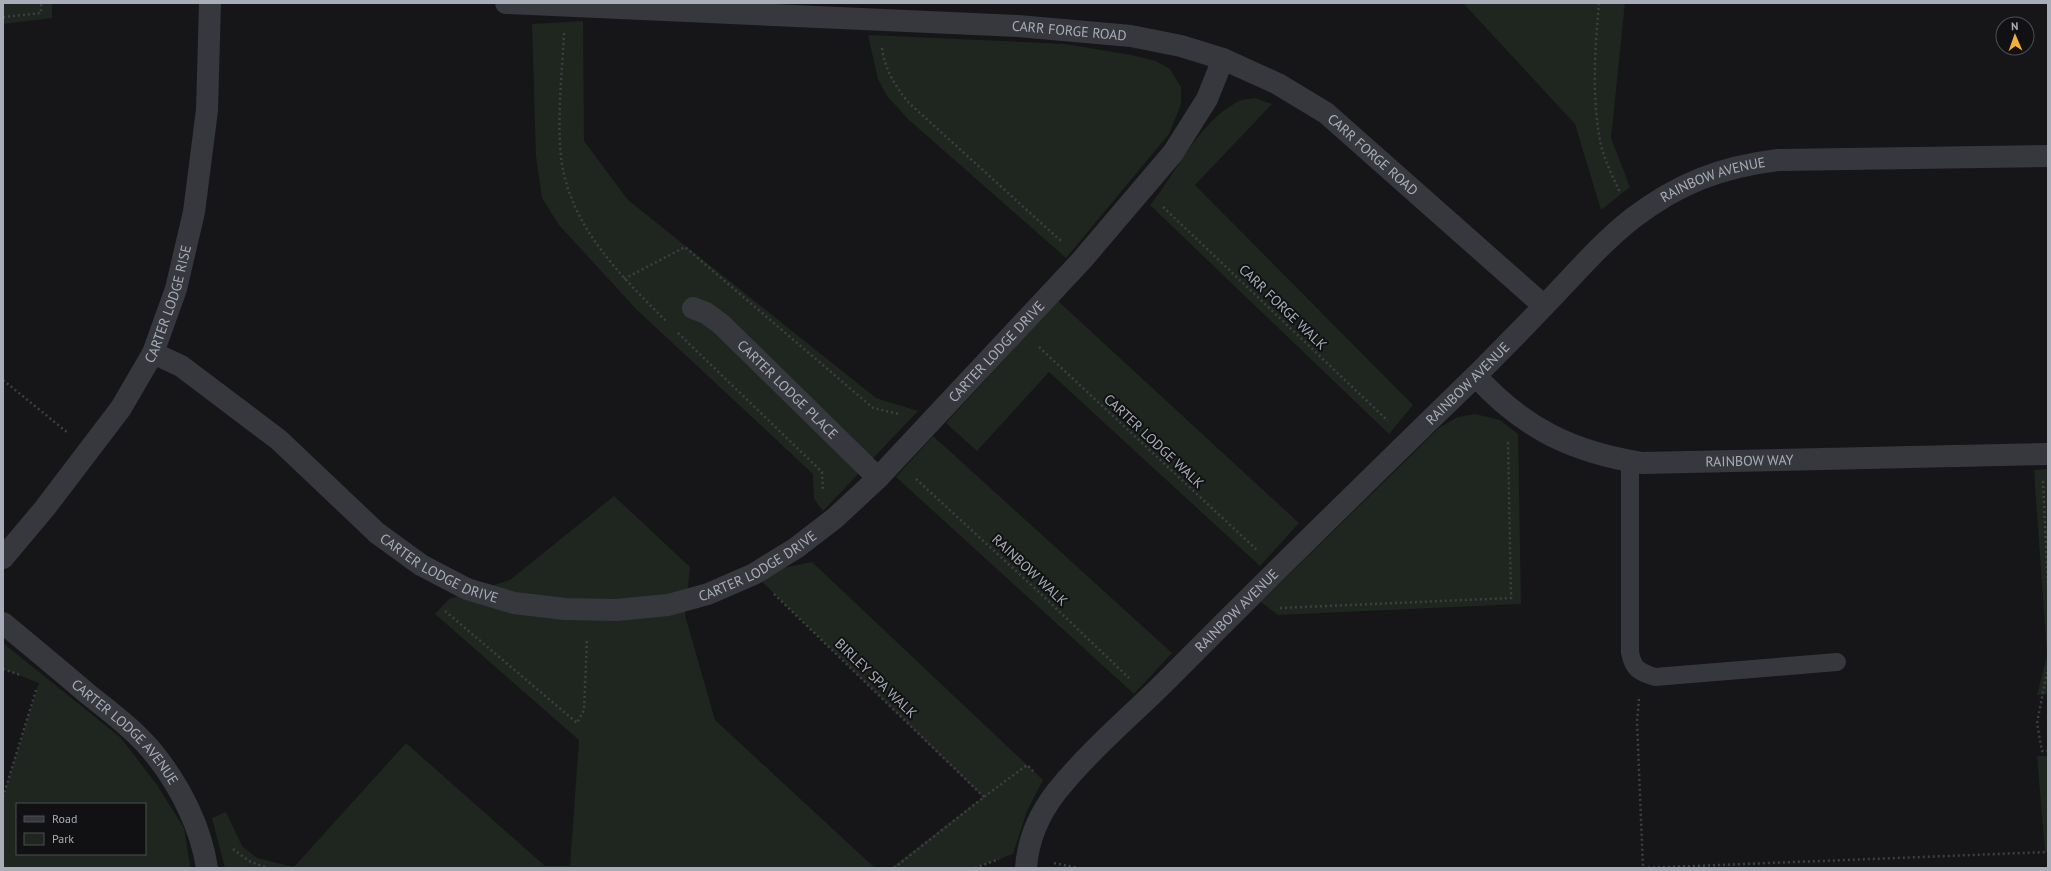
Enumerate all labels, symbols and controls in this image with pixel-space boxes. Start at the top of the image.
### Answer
north arrow [1995,16,2035,56]
street label: CARR FORGE ROAD [1012,17,1127,45]
text: N [2011,19,2019,33]
street label: CARR FORGE ROAD [1324,110,1422,199]
street label: RAINBOW AVENUE [1657,153,1767,206]
street label: CARTER LODGE RISE [140,243,195,366]
street label: CARR FORGE WALK [1235,260,1331,354]
street label: CARTER LODGE DRIVE [945,297,1048,406]
street label: CARTER LODGE PLACE [734,336,842,443]
street label: RAINBOW AVENUE [1422,338,1513,429]
street label: CARTER LODGE WALK [1100,390,1208,492]
street label: RAINBOW WAY [1705,451,1794,471]
street label: CARTER LODGE DRIVE [696,526,820,605]
street label: CARTER LODGE DRIVE [376,529,500,607]
street label: RAINBOW WALK [988,530,1072,610]
street label: RAINBOW AVENUE [1191,565,1282,656]
street label: BIRLEY SPA WALK [831,634,921,722]
street label: CARTER LODGE AVENUE [68,675,182,788]
legend [16,803,146,855]
text: Road [52,811,77,826]
text: Park [52,831,74,846]

